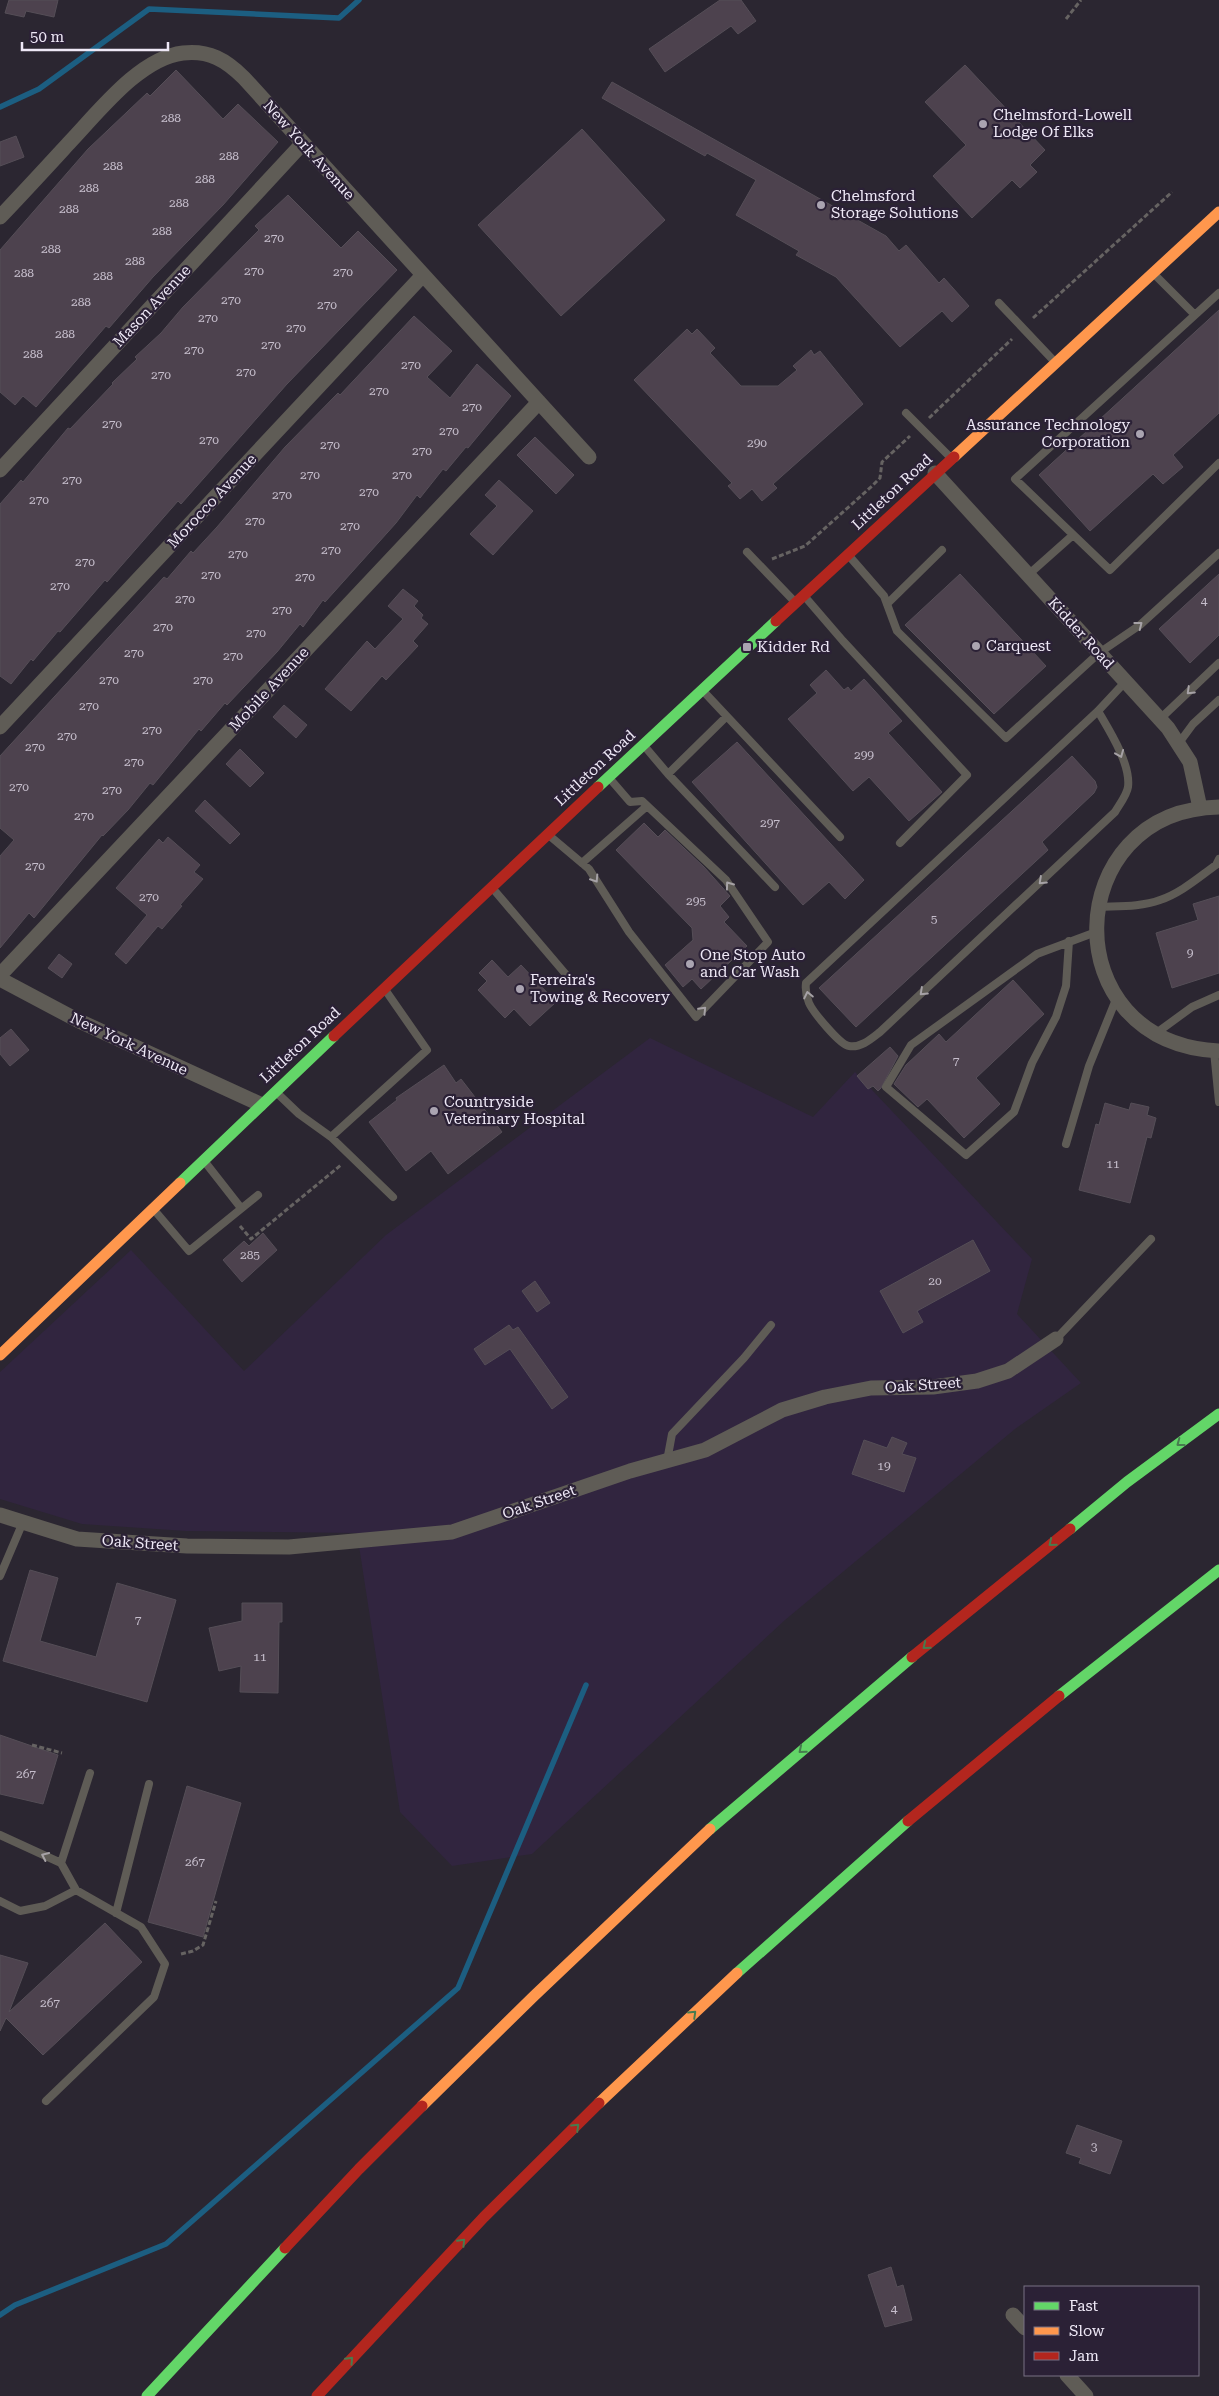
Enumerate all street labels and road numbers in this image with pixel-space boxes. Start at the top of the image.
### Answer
street label: New York Avenue [260,97,358,203]
street label: Mason Avenue [109,261,195,351]
street label: Morocco Avenue [164,450,260,552]
street label: Littleton Road [848,450,936,534]
street label: Kidder Road [1044,594,1118,673]
street label: Mobile Avenue [225,643,313,735]
street label: Littleton Road [551,726,639,810]
street label: Littleton Road [256,1003,344,1087]
street label: New York Avenue [67,1009,191,1079]
street label: Oak Street [884,1373,962,1397]
street label: Oak Street [500,1481,578,1523]
street label: Oak Street [101,1531,179,1555]

